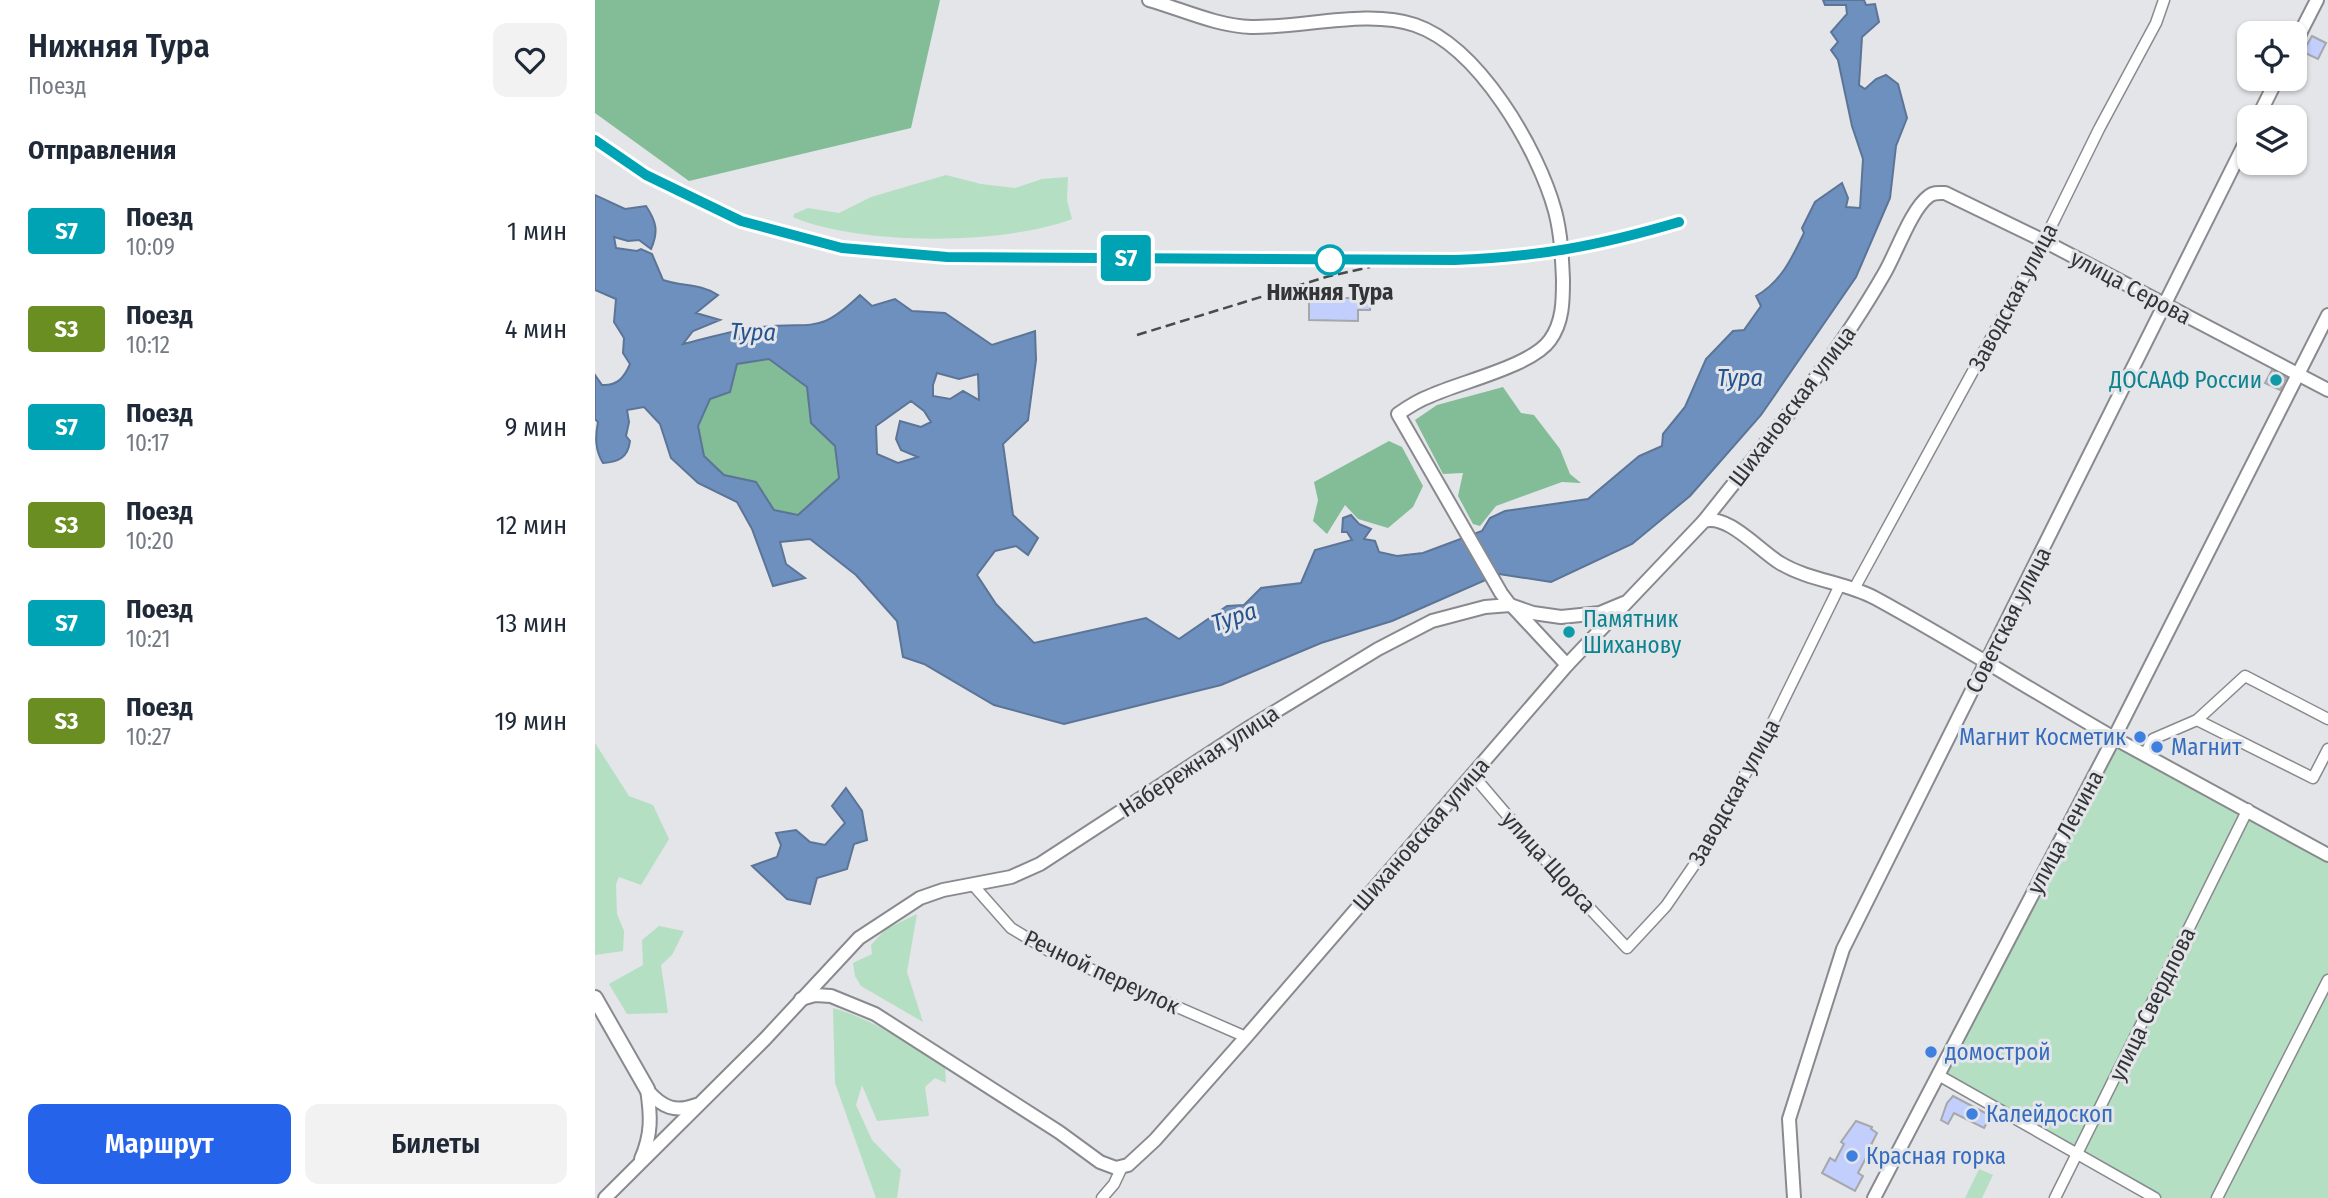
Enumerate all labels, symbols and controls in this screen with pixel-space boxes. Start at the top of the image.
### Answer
map controls [2237,21,2307,175]
button: locate [2237,21,2307,91]
button: heart [493,23,567,97]
text: Нижняя Тура [28,26,210,66]
text: Поезд [28,72,86,100]
button: layers [2237,105,2307,175]
text: Отправления [28,135,177,166]
text: Поезд [126,202,193,233]
text: 1 мин [507,216,567,247]
text: S7 [55,217,78,245]
street label: Заводская улица [1962,218,2064,376]
text: 10:09 [126,233,175,261]
line badge: S7 [1095,235,1157,281]
text: S7 [1115,244,1137,272]
street label: улица Серова [2066,244,2196,330]
marker: Нижняя Тура [1315,245,1345,275]
place label: Нижняя Тура [1266,278,1394,306]
text: Поезд [126,300,193,331]
text: 4 мин [505,314,567,345]
text: S3 [55,315,78,343]
water label: Тура [730,317,776,347]
street label: Шихановская улица [1722,320,1862,492]
text: 10:12 [126,331,170,359]
water label: Тура [1717,364,1763,392]
place label: ДОСААФ России [2108,366,2262,394]
marker: ДОСААФ России [2268,372,2284,388]
text: Поезд [126,398,193,429]
text: 9 мин [505,412,567,443]
text: S7 [55,413,78,441]
text: 10:17 [126,429,169,457]
text: Поезд [126,496,193,527]
text: 12 мин [496,510,567,541]
text: S3 [55,511,78,539]
text: 10:20 [126,527,174,555]
street label: Советская улица [1959,542,2057,698]
text: Поезд [126,594,193,625]
water label: Тура [1208,597,1260,637]
place label: Памятник Шиханову [1583,605,1682,659]
text: 13 мин [495,608,567,639]
text: S7 [55,609,78,637]
marker: Памятник Шиханову [1561,624,1577,640]
text: 10:21 [126,625,170,653]
text: Поезд [126,692,193,723]
street label: Набережная улица [1114,699,1284,823]
text: 19 мин [494,706,567,737]
text: S3 [55,707,78,735]
street label: Заводская улица [1682,714,1786,870]
text: 10:27 [126,723,171,751]
place label: Магнит Косметик [1959,723,2126,751]
marker: Магнит Косметик [2132,729,2148,745]
place label: Магнит [2171,733,2242,761]
marker: Магнит [2149,739,2165,755]
street label: Шихановская улица [1347,752,1495,916]
street label: улица Ленина [2021,765,2109,899]
street label: улица Щорса [1496,805,1602,919]
street label: улица Свердлова [2103,923,2201,1085]
street label: Речной переулок [1020,924,1184,1020]
place label: домострой [1945,1038,2051,1066]
marker: домострой [1923,1044,1939,1060]
place label: Калейдоскоп [1986,1100,2113,1128]
button: Маршрут [28,1104,291,1184]
button: Билеты [305,1104,567,1184]
marker: Калейдоскоп [1964,1106,1980,1122]
place label: Красная горка [1866,1142,2006,1170]
marker: Красная горка [1844,1148,1860,1164]

